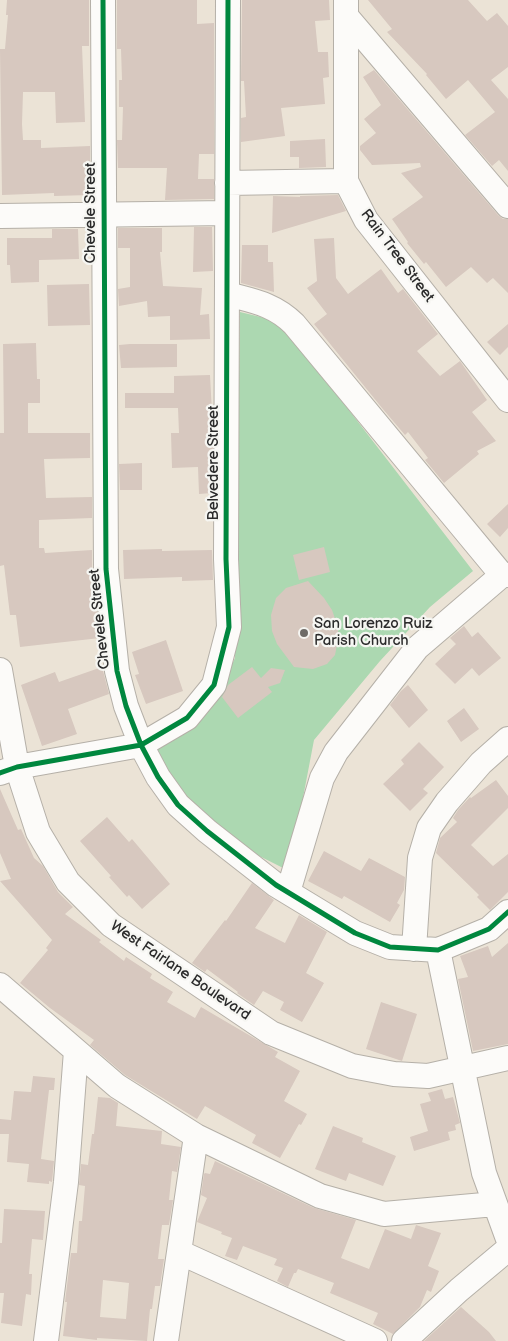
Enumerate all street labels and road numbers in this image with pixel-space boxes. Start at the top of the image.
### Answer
street label: Chevele Street [82,162,100,264]
street label: Rain Tree Street [356,206,438,306]
street label: Belvedere Street [205,405,223,521]
street label: Chevele Street [86,568,114,670]
street label: West Fairlane Boulevard [107,917,253,1025]

